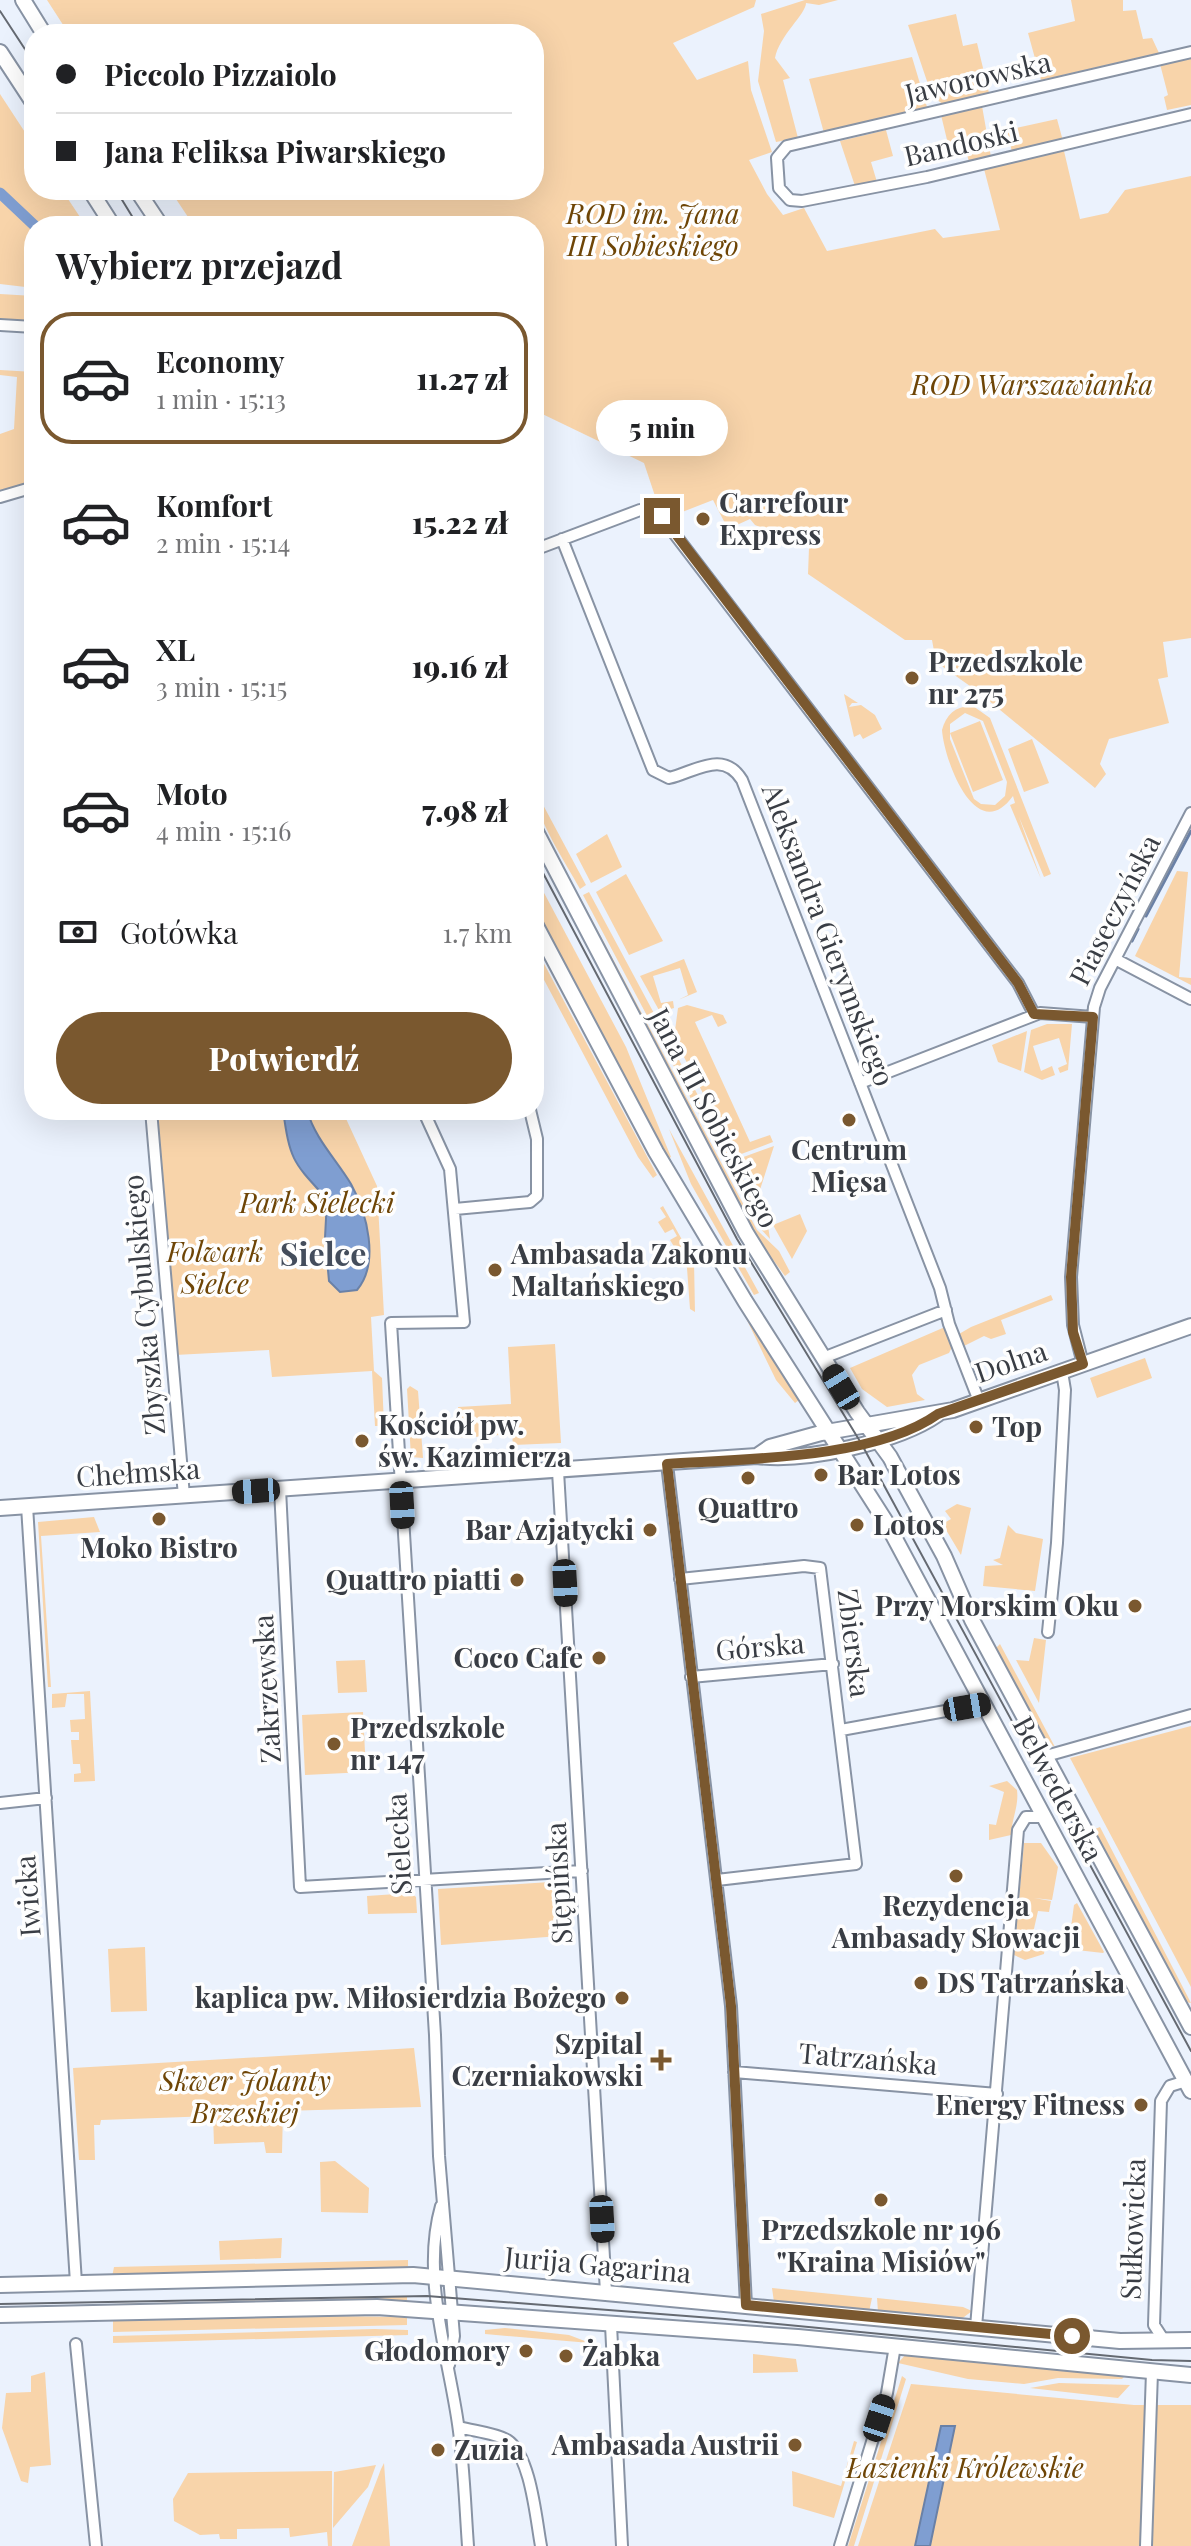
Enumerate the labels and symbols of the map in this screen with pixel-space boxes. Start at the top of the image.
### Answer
street label: Jaworowska [900,42,1054,112]
street label: Bandoski [900,111,1021,174]
park label: ROD im. Jana III Sobieskiego [565,194,740,263]
park label: ROD Warszawianka [910,365,1153,402]
callout: 5 min [596,400,728,456]
place label: Carrefour Express [719,483,848,552]
route end [644,498,680,534]
marker: Carrefour Express [694,510,712,528]
place label: Przedszkole nr 275 [928,642,1083,711]
marker: Przedszkole nr 275 [903,669,921,687]
street label: Aleksandra Gierymskiego [754,777,904,1091]
street label: Piaseczyńska [1060,828,1168,991]
street label: Jana III Sobieskiego [641,1000,789,1234]
marker: Centrum Mięsa [840,1111,858,1129]
place label: Centrum Mięsa [791,1130,907,1199]
street label: Zbyszka Cybulskiego [113,1173,172,1437]
park label: Park Sielecki [238,1183,395,1220]
district label: Sielce [280,1231,366,1274]
park label: Folwark Sielce [166,1232,263,1301]
place label: Ambasada Zakonu Maltańskiego [510,1234,748,1303]
marker: Ambasada Zakonu Maltańskiego [486,1261,504,1279]
street label: Dolna [970,1331,1052,1390]
car [818,1360,864,1414]
place label: Kościół pw. św. Kazimierza [378,1405,572,1474]
place label: Top [992,1407,1042,1444]
marker: Top [967,1418,985,1436]
marker: Kościół pw. św. Kazimierza [353,1432,371,1450]
street label: Chełmska [75,1449,201,1494]
place label: Bar Lotos [837,1455,961,1492]
marker: Bar Lotos [812,1466,830,1484]
marker: Quattro [739,1469,757,1487]
car [231,1477,281,1505]
car [389,1480,415,1530]
place label: Quattro [697,1488,799,1525]
place label: Lotos [873,1505,944,1542]
marker: Moko Bistro [150,1510,168,1528]
place label: Bar Azjatycki [465,1510,634,1547]
marker: Lotos [848,1516,866,1534]
marker: Bar Azjatycki [641,1521,659,1539]
place label: Moko Bistro [80,1528,238,1565]
car [552,1558,578,1608]
place label: Quattro piatti [325,1560,501,1597]
marker: Quattro piatti [508,1571,526,1589]
place label: Przy Morskim Oku [875,1586,1119,1623]
street label: Zbierska [830,1587,880,1699]
marker: Przy Morskim Oku [1126,1597,1144,1615]
street label: Zakrzewska [243,1614,288,1764]
street label: Górska [714,1623,806,1668]
place label: Coco Cafe [454,1638,583,1675]
marker: Coco Cafe [590,1649,608,1667]
car [941,1691,993,1723]
place label: Przedszkole nr 147 [350,1708,505,1777]
street label: Belwederska [1006,1709,1113,1867]
marker: Przedszkole nr 147 [325,1735,343,1753]
street label: Sielecka [376,1792,419,1896]
street label: Stępińska [536,1821,579,1945]
street label: Iwicka [5,1854,48,1938]
marker: Rezydencja Ambasady Słowacji [947,1867,965,1885]
place label: Rezydencja Ambasady Słowacji [831,1886,1080,1955]
place label: DS Tatrzańska [937,1963,1126,2000]
marker: DS Tatrzańska [912,1974,930,1992]
place label: kaplica pw. Miłosierdzia Bożego [195,1978,606,2015]
marker: kaplica pw. Miłosierdzia Bożego [613,1989,631,2007]
place label: Szpital Czerniakowski [451,2024,643,2093]
street label: Tatrzańska [797,2033,939,2082]
marker: Szpital Czerniakowski [650,2049,672,2071]
park label: Skwer Jolanty Brzeskiej [158,2061,331,2130]
place label: Energy Fitness [935,2085,1125,2122]
marker: Energy Fitness [1132,2096,1150,2114]
street label: Sułkowicka [1111,2157,1152,2300]
marker: Przedszkole nr 196 "Kraina Misiów" [872,2191,890,2209]
car [589,2194,615,2244]
place label: Przedszkole nr 196 "Kraina Misiów" [761,2210,1001,2279]
street label: Jurija Gagarina [502,2237,693,2290]
route start [1054,2318,1090,2354]
place label: Głodomory [364,2331,510,2368]
place label: Żabka [582,2336,661,2373]
marker: Głodomory [517,2342,535,2360]
marker: Żabka [557,2347,575,2365]
car [860,2391,898,2445]
place label: Ambasada Austrii [551,2425,779,2462]
place label: Zuzia [454,2430,525,2467]
marker: Ambasada Austrii [786,2436,804,2454]
marker: Zuzia [429,2441,447,2459]
park label: Łazienki Królewskie [845,2448,1084,2485]

